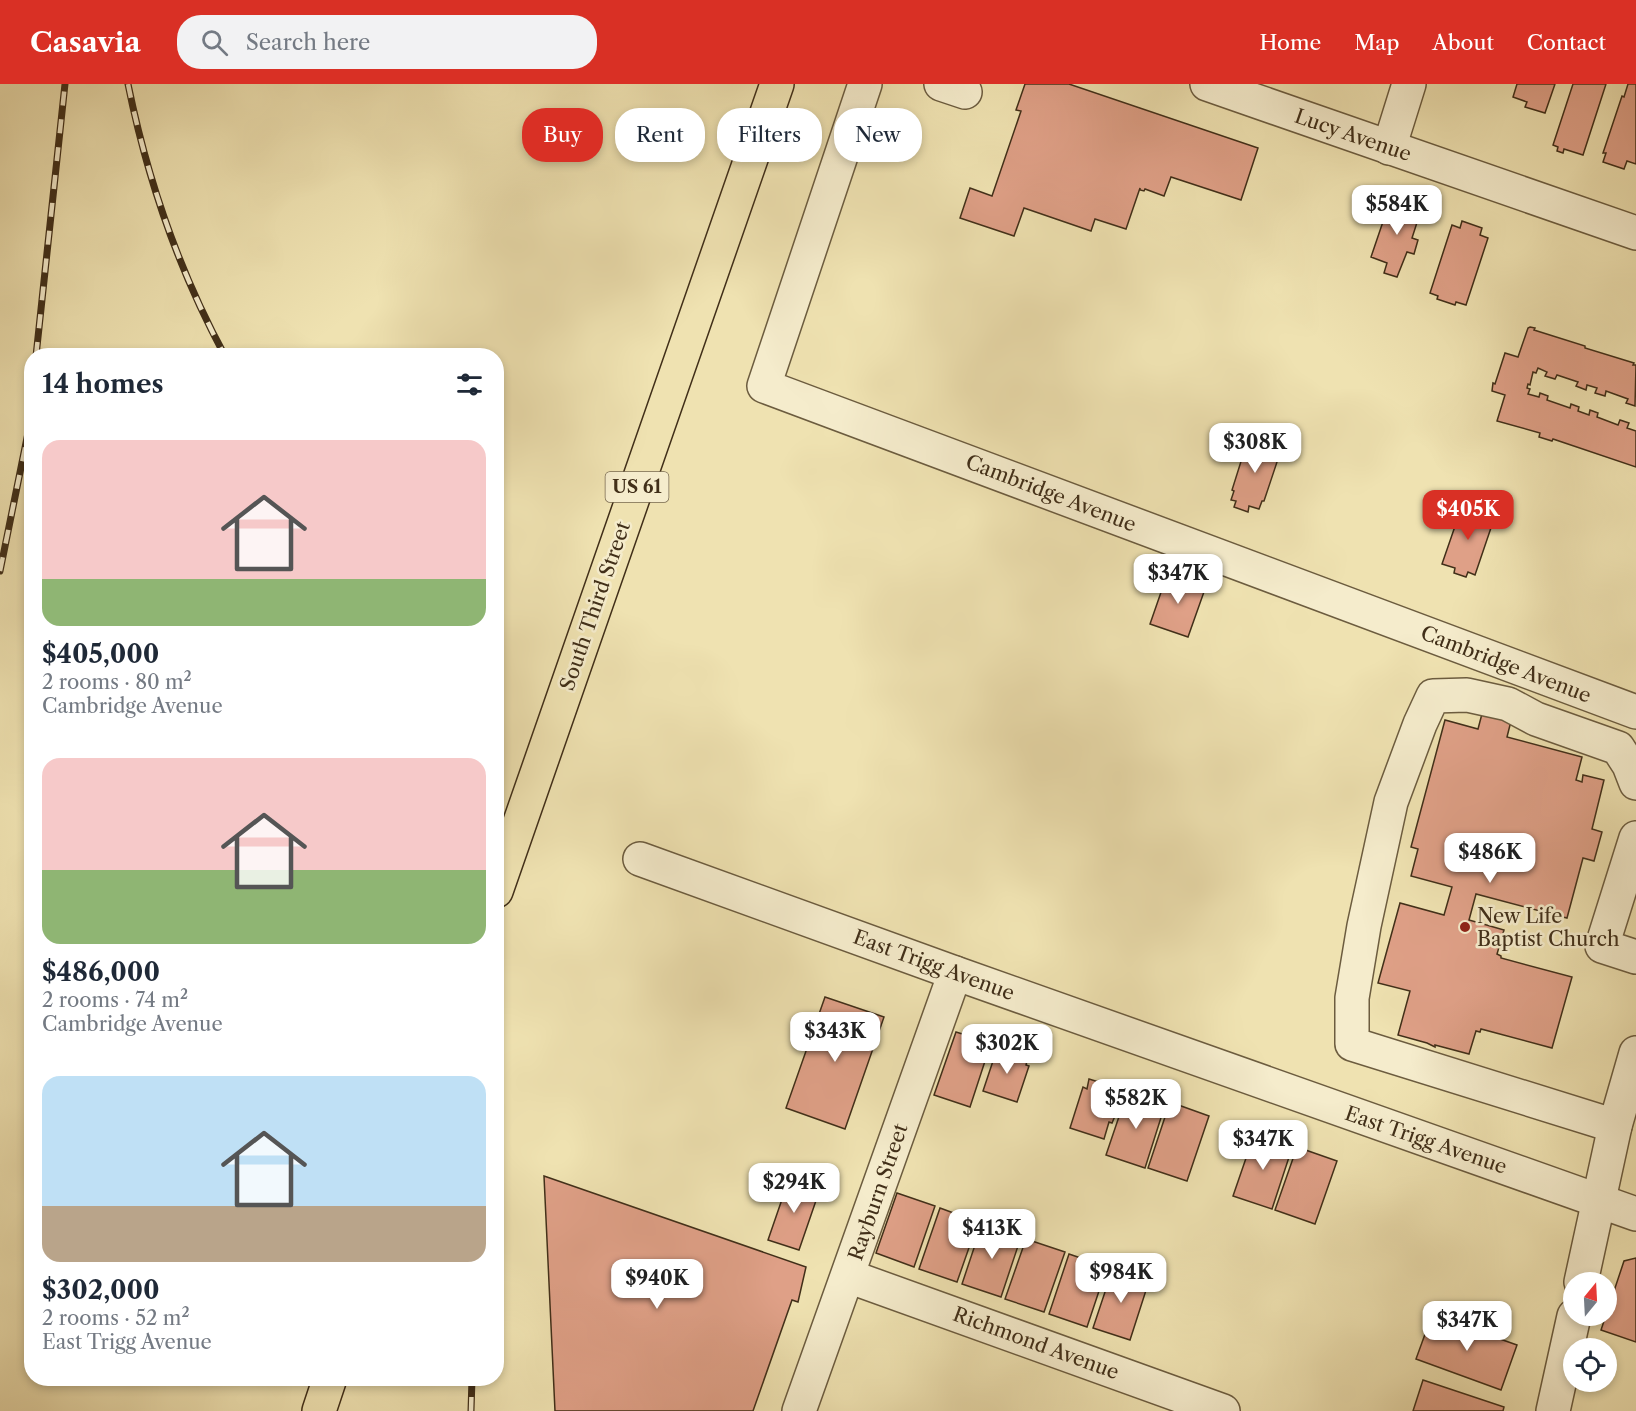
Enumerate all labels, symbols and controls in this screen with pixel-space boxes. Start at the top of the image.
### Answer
search box [177,15,597,69]
text: Casavia [30,25,141,59]
icon: search [198,26,231,59]
text: Search here [246,29,370,56]
text: Home [1260,30,1321,55]
text: Map [1354,30,1399,55]
text: About [1432,30,1494,55]
text: Contact [1527,30,1606,55]
street label: Lucy Avenue [1292,104,1414,166]
chip: Buy [522,108,603,162]
chip: Rent [615,108,705,162]
chip: Filters [717,108,822,162]
chip: New [834,108,922,162]
pin: $584K [1355,185,1439,236]
text: $584K [1366,192,1428,216]
text: 14 homes [42,368,164,400]
icon: filters [453,368,486,401]
pin: $308K [1213,423,1297,474]
text: $308K [1223,430,1287,454]
street label: Cambridge Avenue [962,449,1140,537]
road number: US 61 [606,472,668,502]
icon: home [210,479,318,587]
pin: $405K [1426,490,1510,541]
text: $405K [1437,497,1499,521]
street label: South Third Street [555,518,635,694]
pin: $347K [1136,554,1220,605]
text: $347K [1148,561,1208,585]
street label: Cambridge Avenue [1417,620,1595,708]
text: $405,000 [42,638,159,670]
text: 2 rooms · 80 m² [42,670,192,694]
text: Cambridge Avenue [42,694,223,718]
icon: home [210,797,318,905]
pin: $486K [1448,833,1532,884]
text: $486K [1458,840,1522,864]
place label: New Life Baptist Church [1477,904,1620,951]
marker: New Life Baptist Church [1458,920,1472,934]
street label: East Trigg Avenue [850,925,1018,1005]
text: $486,000 [42,956,160,988]
text: 2 rooms · 74 m² [42,988,188,1012]
text: Cambridge Avenue [42,1012,223,1036]
pin: $343K [793,1012,877,1063]
text: $343K [804,1019,866,1043]
pin: $302K [965,1024,1049,1075]
text: $302K [976,1031,1039,1055]
pin: $582K [1094,1079,1178,1130]
text: $582K [1105,1086,1167,1110]
street label: East Trigg Avenue [1342,1101,1510,1179]
icon: home [210,1115,318,1223]
street label: Rayburn Street [843,1120,913,1264]
pin: $347K [1221,1120,1305,1171]
text: $347K [1233,1127,1293,1151]
pin: $294K [752,1163,836,1214]
text: $294K [763,1170,825,1194]
pin: $413K [950,1209,1034,1260]
text: $413K [962,1216,1022,1240]
pin: $984K [1079,1253,1163,1304]
pin: $940K [615,1259,699,1310]
text: $984K [1089,1260,1153,1284]
text: $940K [625,1266,689,1290]
north arrow [1563,1272,1617,1326]
map controls [1563,1272,1617,1392]
text: $302,000 [42,1274,160,1306]
pin: $347K [1425,1301,1509,1352]
street label: Richmond Avenue [950,1302,1122,1384]
text: 2 rooms · 52 m² [42,1306,190,1330]
text: $347K [1437,1308,1497,1332]
text: East Trigg Avenue [42,1330,212,1354]
button: locate [1563,1338,1617,1392]

